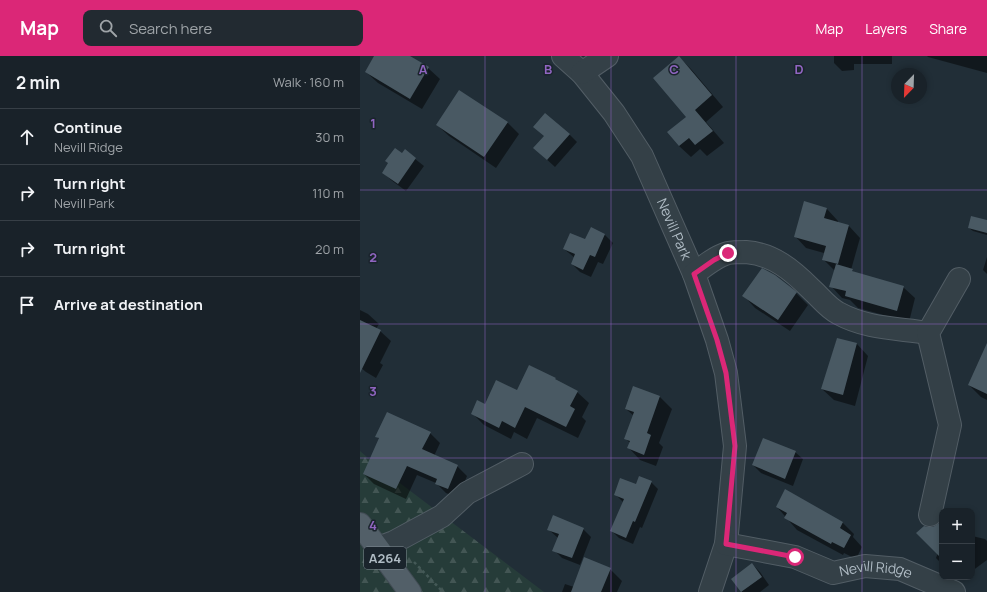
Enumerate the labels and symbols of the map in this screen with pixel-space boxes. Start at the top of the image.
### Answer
text: A [419,60,428,78]
text: B [544,60,552,78]
text: C [669,60,679,78]
text: D [794,60,804,78]
north arrow [891,68,927,104]
text: 1 [370,114,376,132]
street label: Nevill Park [653,195,697,264]
route end [719,244,737,262]
text: 2 [369,248,377,266]
text: 3 [369,382,377,400]
text: 4 [369,516,377,534]
road number: A264 [364,547,406,569]
route start [786,548,804,566]
street label: Nevill Ridge [837,556,916,582]

